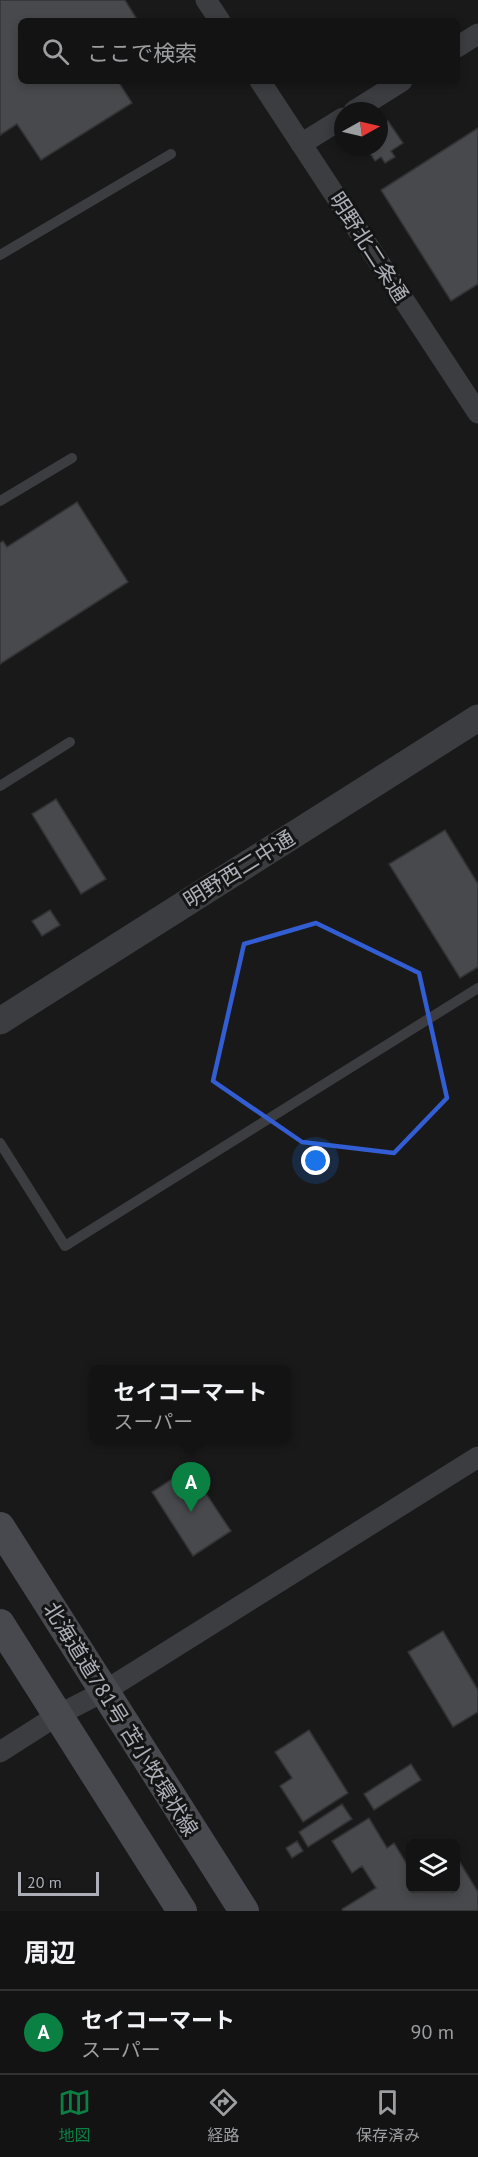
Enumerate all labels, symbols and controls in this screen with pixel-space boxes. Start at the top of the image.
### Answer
search box [18,18,460,84]
icon: search [39,35,72,68]
text: ここで検索 [87,39,197,67]
north arrow [334,102,388,156]
street label: 明野北二条通 [323,187,415,307]
street label: 明野西二中通 [178,824,300,914]
your location [301,1146,330,1175]
popup [90,1365,291,1443]
text: セイコーマート [113,1378,268,1406]
text: スーパー [113,1409,193,1435]
pin: A [172,1462,210,1512]
street label: 北海道道781号 苫小牧環状線 [38,1597,204,1841]
map controls [406,1839,460,1893]
button: layers [406,1839,460,1893]
scale bar [18,1869,99,1896]
text: 20 m [27,1872,62,1892]
text: 周辺 [24,1936,76,1969]
text: セイコーマート [81,2006,235,2034]
text: A [37,2019,50,2045]
text: 90 m [411,2019,454,2045]
text: スーパー [81,2037,161,2063]
tab: 地図 [58,2086,91,2146]
tab: 経路 [207,2086,240,2146]
tab: 保存済み [356,2086,420,2146]

